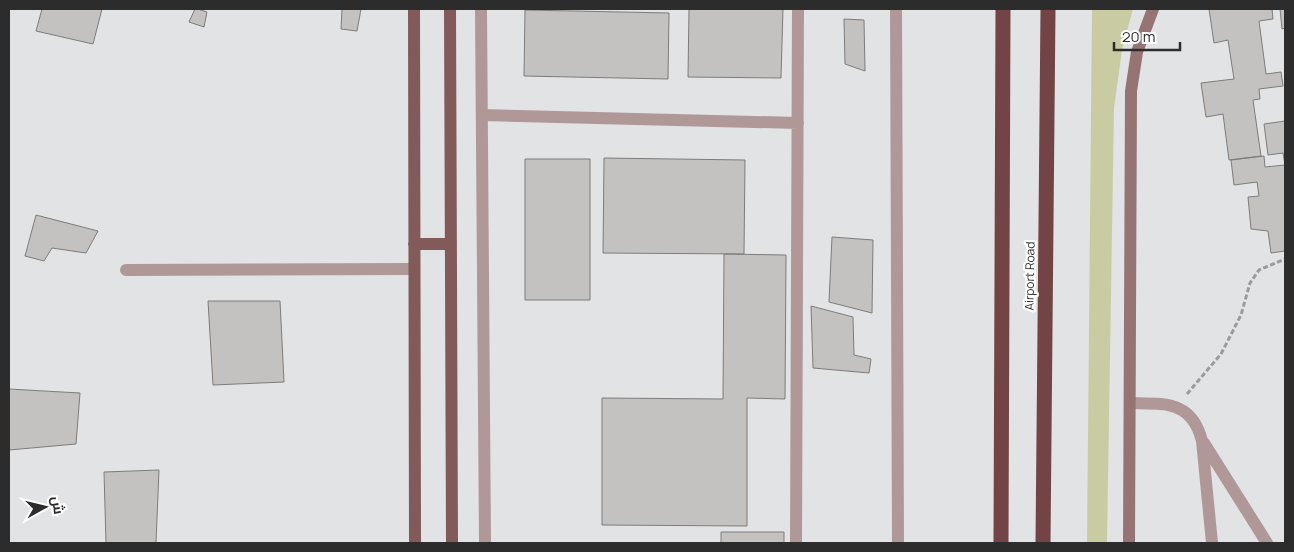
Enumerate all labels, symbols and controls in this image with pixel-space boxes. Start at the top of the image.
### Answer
scale bar [1114,20,1180,52]
text: 20 m [1122,26,1155,47]
street label: Airport Road [1020,241,1039,311]
north arrow [20,482,70,532]
text: ش [48,495,69,515]

